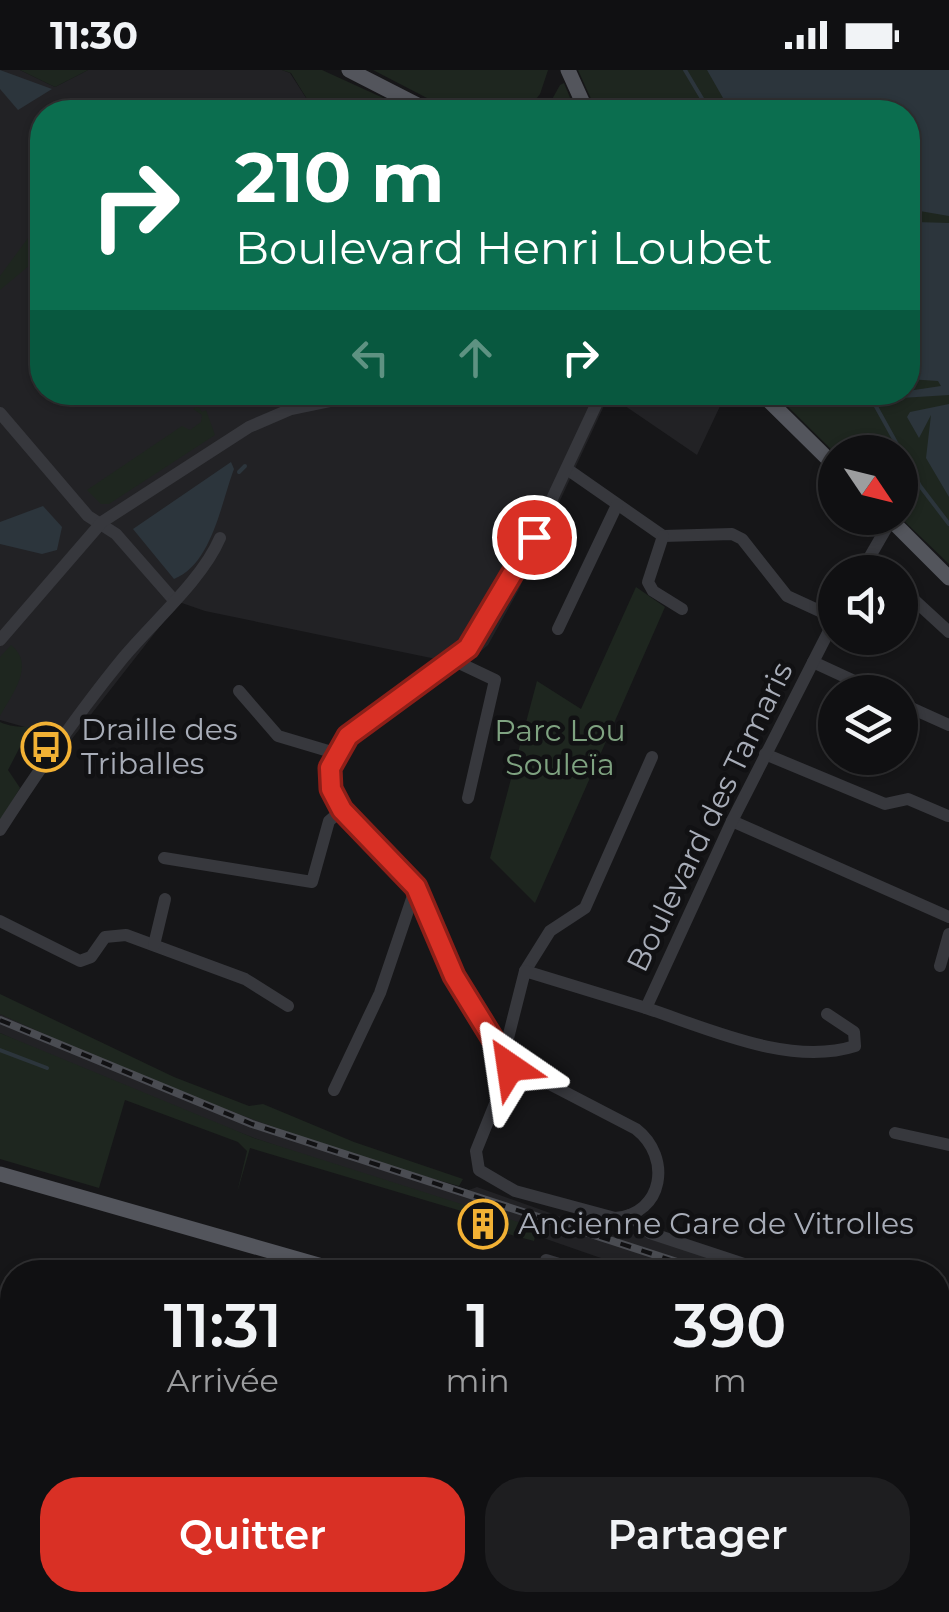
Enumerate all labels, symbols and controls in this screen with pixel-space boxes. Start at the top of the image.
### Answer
text: 11:30 [50,12,138,59]
text: 210 m [235,134,445,220]
icon: right [70,140,200,270]
text: Boulevard Henri Loubet [235,220,772,275]
icon: left [343,330,398,385]
icon: ahead [448,330,503,385]
icon: right [553,330,608,385]
north arrow [818,435,918,535]
map controls [818,435,918,775]
pin [492,495,577,580]
icon: arrive [507,510,562,565]
button: sound [818,555,918,655]
street label: Boulevard des Tamaris [618,656,801,978]
button: layers [818,675,918,775]
place label: Draille des Triballes [81,711,238,782]
park label: Parc Lou Souleïa [494,712,626,783]
bus stop icon: Draille des Triballes [20,721,72,773]
position arrow [458,1015,562,1119]
building icon: Ancienne Gare de Vitrolles [457,1198,509,1250]
place label: Ancienne Gare de Vitrolles [518,1205,914,1242]
text: 11:31 [164,1289,282,1362]
text: 1 [466,1289,489,1362]
text: 390 [673,1289,786,1362]
text: Arrivée [167,1361,279,1400]
text: min [445,1361,510,1400]
text: m [713,1361,747,1400]
button: Quitter [40,1477,465,1592]
button: Partager [485,1477,910,1592]

